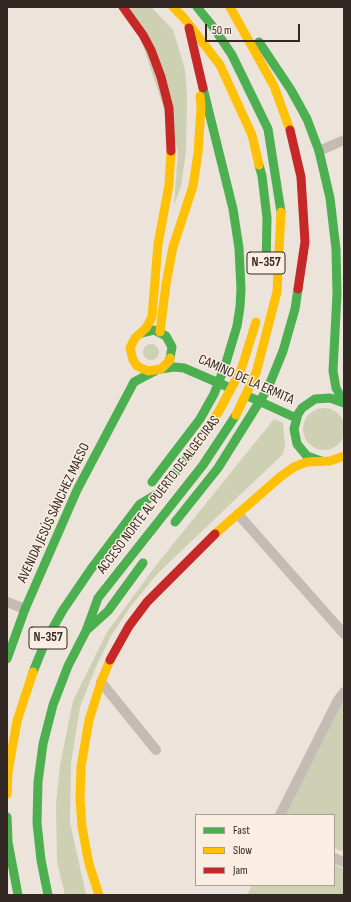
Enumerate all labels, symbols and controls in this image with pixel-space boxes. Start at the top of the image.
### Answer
scale bar [207,16,302,42]
text: 50 m [212,23,232,38]
road number: N-357 [247,252,285,274]
street label: CAMINO DE LA ERMITA [195,351,297,409]
street label: ACCESO NORTE AL PUERTO DE ALGECIRAS [94,413,224,577]
street label: AVENIDA JESÚS SÁNCHEZ MAESO [14,441,94,585]
road number: N-357 [29,627,67,649]
legend [195,814,335,886]
text: Fast [233,823,250,838]
text: Slow [233,843,252,858]
text: Jam [233,863,248,878]

